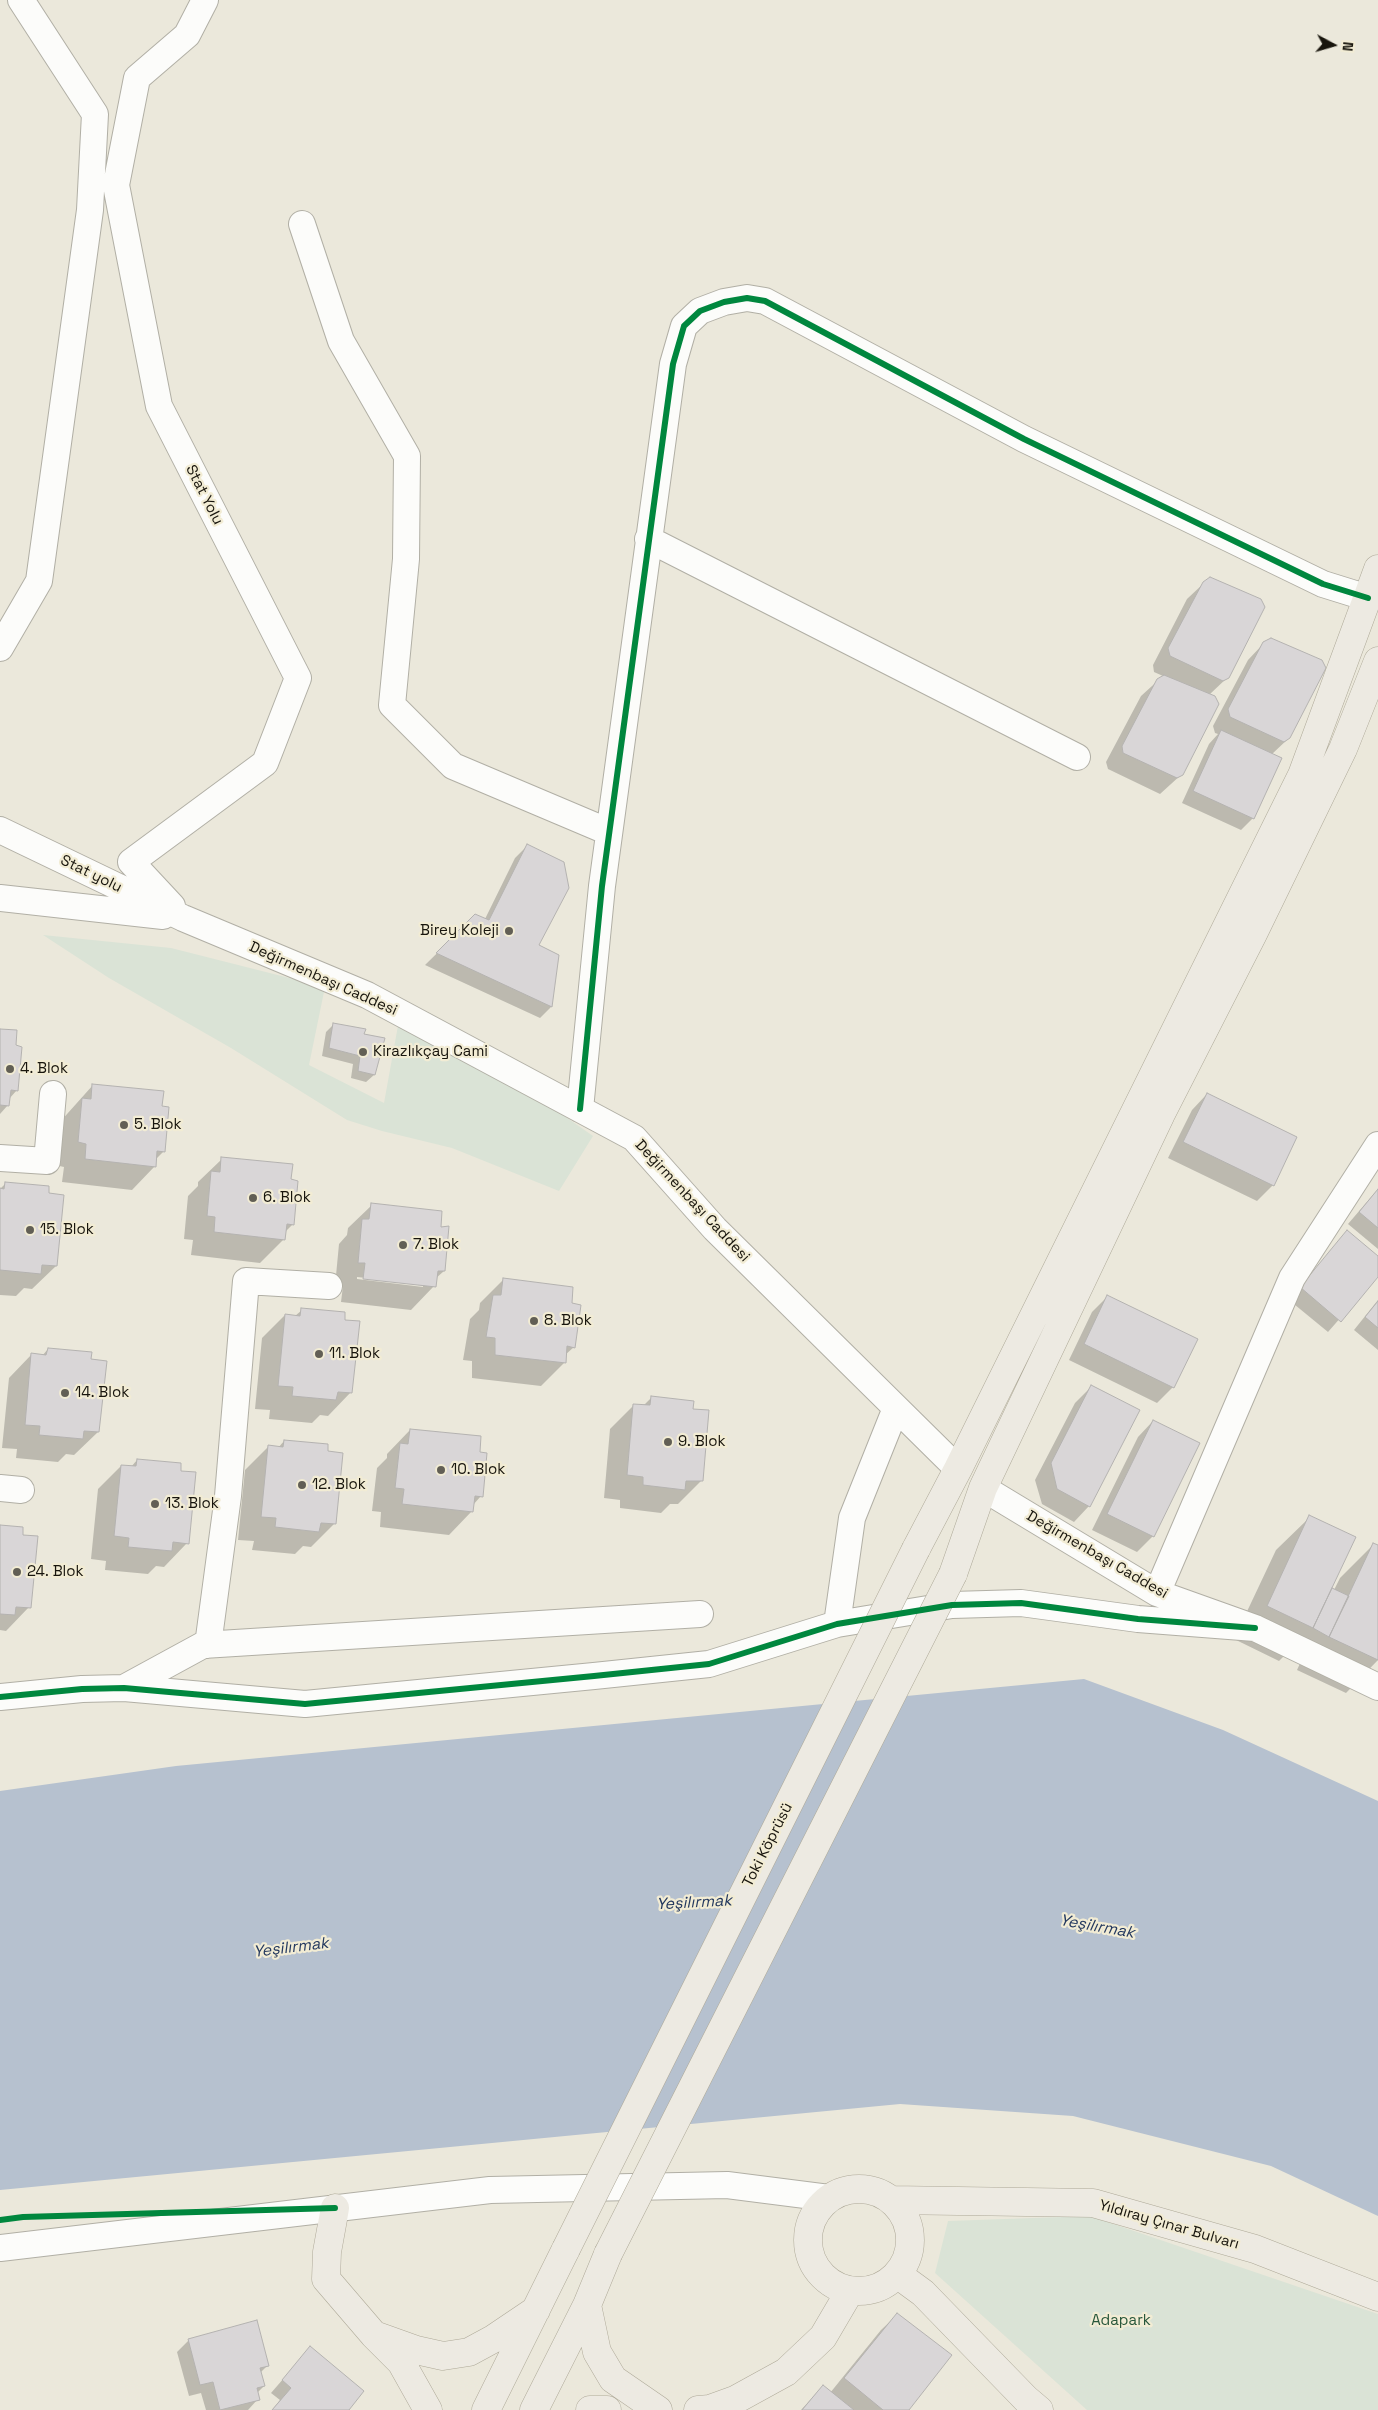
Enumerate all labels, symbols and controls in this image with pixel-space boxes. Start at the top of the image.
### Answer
north arrow [1308,20,1358,70]
text: N [1338,41,1357,52]
street label: Stat Yolu [181,462,227,528]
street label: Stat yolu [57,851,125,897]
place label: Birey Koleji [420,922,499,940]
marker: Birey Koleji [503,925,515,937]
street label: Değirmenbaşı Caddesi [246,938,400,1020]
place label: Kirazlıkçay Cami [373,1043,488,1061]
marker: Kirazlıkçay Cami [357,1046,369,1058]
place label: 4. Blok [20,1060,68,1078]
marker: 4. Blok [4,1063,16,1075]
place label: 5. Blok [134,1116,182,1134]
marker: 5. Blok [118,1119,130,1131]
street label: Değirmenbaşı Caddesi [631,1136,753,1266]
place label: 6. Blok [263,1189,311,1207]
marker: 6. Blok [247,1192,259,1204]
place label: 15. Blok [40,1221,94,1239]
marker: 15. Blok [24,1224,36,1236]
place label: 7. Blok [413,1236,459,1254]
marker: 7. Blok [397,1239,409,1251]
place label: 8. Blok [544,1312,592,1330]
marker: 8. Blok [528,1315,540,1327]
place label: 11. Blok [329,1345,380,1363]
marker: 11. Blok [313,1348,325,1360]
place label: 14. Blok [75,1384,129,1402]
marker: 14. Blok [59,1387,71,1399]
place label: 9. Blok [678,1433,726,1451]
marker: 9. Blok [662,1436,674,1448]
place label: 10. Blok [451,1461,505,1479]
marker: 10. Blok [435,1464,447,1476]
place label: 12. Blok [312,1476,366,1494]
marker: 12. Blok [296,1479,308,1491]
place label: 13. Blok [165,1495,219,1513]
marker: 13. Blok [149,1498,161,1510]
street label: Değirmenbaşı Caddesi [1023,1507,1171,1603]
place label: 24. Blok [27,1563,84,1581]
marker: 24. Blok [11,1566,23,1578]
street label: Toki Köprüsü [739,1800,797,1890]
water label: Yeşilırmak [656,1891,732,1915]
water label: Yeşilırmak [1058,1911,1136,1943]
water label: Yeşilırmak [252,1934,330,1962]
street label: Yıldıray Çınar Bulvarı [1097,2196,1241,2254]
park label: Adapark [1091,2312,1151,2330]

